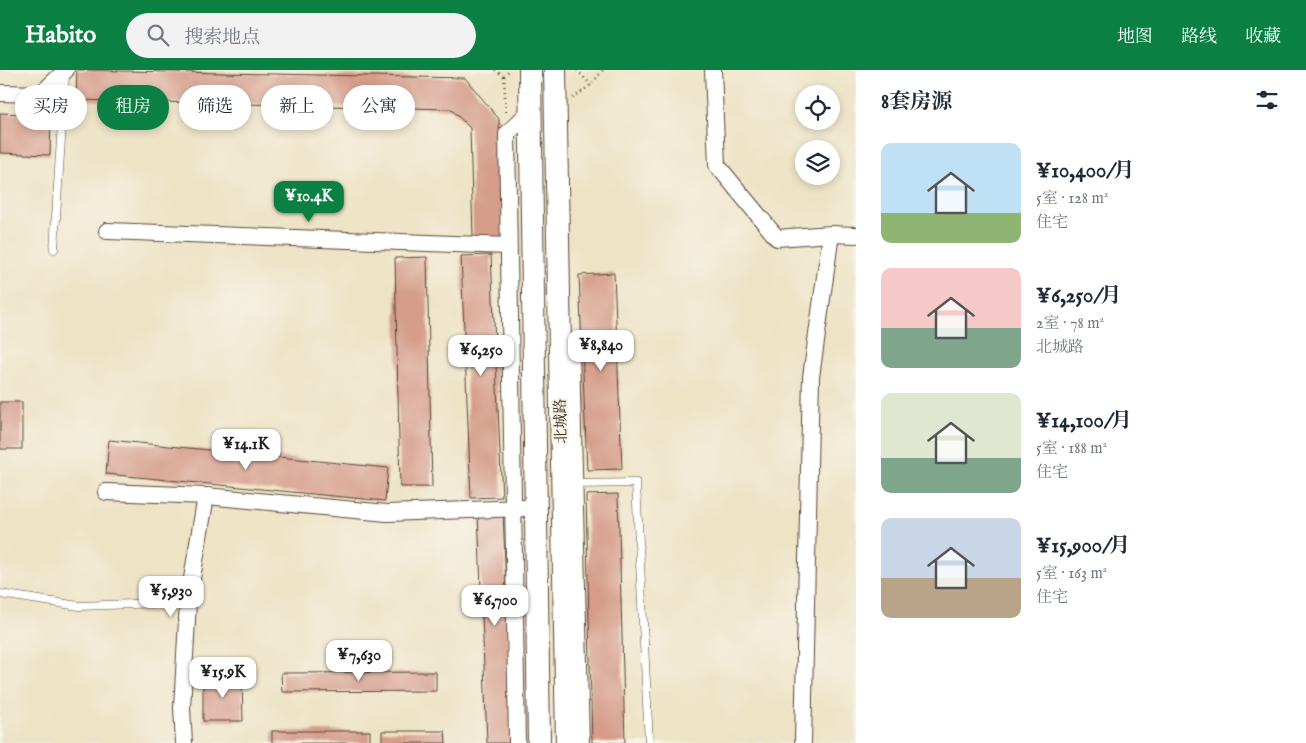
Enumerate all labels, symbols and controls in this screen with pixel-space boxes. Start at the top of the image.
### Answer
search box [126,13,476,58]
text: Habito [25,20,96,51]
icon: search [144,21,172,49]
text: 搜索地点 [184,26,260,50]
text: 地图 [1117,26,1153,49]
text: 路线 [1181,26,1217,49]
text: 收藏 [1245,26,1281,49]
chip: 买房 [15,85,87,130]
chip: 租房 [97,85,169,130]
chip: 筛选 [179,85,251,130]
chip: 新上 [261,85,333,130]
chip: 公寓 [343,85,415,130]
map controls [795,85,840,185]
button: locate [795,85,840,130]
icon: filters [1253,86,1281,114]
text: 8套房源 [881,89,952,116]
button: layers [795,140,840,185]
text: ¥10,400/月 [1036,158,1135,185]
icon: home [921,163,981,223]
pin: ¥10.4K [268,180,350,223]
text: ¥10.4K [285,187,333,207]
text: 5室 · 128 m² [1036,189,1108,209]
text: 住宅 [1036,213,1068,233]
text: ¥6,250/月 [1036,283,1122,310]
icon: home [921,288,981,348]
text: 2室 · 78 m² [1036,314,1104,334]
pin: ¥8,840 [560,330,642,372]
pin: ¥6,250 [440,334,522,377]
text: ¥8,840 [579,336,623,356]
text: 北城路 [1036,338,1084,358]
text: ¥6,250 [459,341,503,361]
street label: 北城路 [551,398,571,444]
text: ¥14,100/月 [1036,408,1132,435]
icon: home [921,413,981,473]
pin: ¥14.1K [205,428,287,471]
text: ¥14.1K [223,435,269,455]
text: 5室 · 188 m² [1036,439,1107,459]
text: 住宅 [1036,463,1068,483]
text: ¥15,900/月 [1036,533,1130,560]
icon: home [921,538,981,598]
text: 5室 · 163 m² [1036,564,1107,584]
pin: ¥5,930 [130,576,212,618]
text: ¥5,930 [150,582,192,602]
pin: ¥6,700 [454,584,536,627]
text: 住宅 [1036,588,1068,608]
text: ¥6,700 [472,591,518,611]
pin: ¥7,630 [318,640,400,682]
text: ¥7,630 [337,646,381,666]
pin: ¥15.9K [182,656,264,699]
text: ¥15.9K [200,663,246,683]

